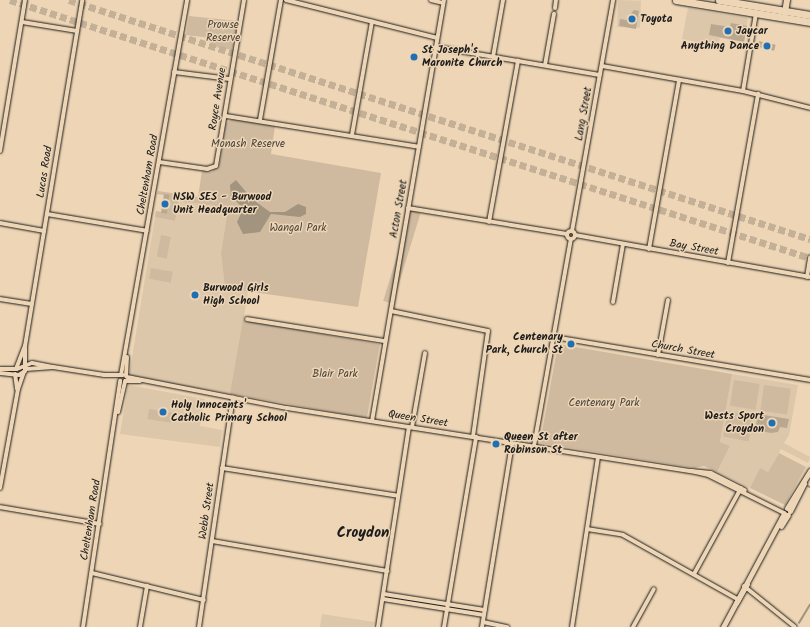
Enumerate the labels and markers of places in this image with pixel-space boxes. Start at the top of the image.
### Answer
place label: Toyota [640,12,672,26]
marker: Toyota [627,14,637,24]
place label: Jaycar [736,24,768,38]
marker: Jaycar [723,26,733,36]
place label: Anything Dance [681,39,759,53]
marker: Anything Dance [762,41,772,51]
place label: St Joseph's Maronite Church [422,44,502,70]
marker: St Joseph's Maronite Church [409,52,419,62]
place label: NSW SES - Burwood Unit Headquarter [173,191,271,217]
marker: NSW SES - Burwood Unit Headquarter [160,199,170,209]
place label: Burwood Girls High School [203,282,269,308]
marker: Burwood Girls High School [190,290,200,300]
place label: Centenary Park, Church St [486,331,563,357]
marker: Centenary Park, Church St [566,339,576,349]
place label: Holy Innocents' Catholic Primary School [171,399,287,425]
marker: Holy Innocents' Catholic Primary School [158,407,168,417]
place label: Wests Sport Croydon [705,410,764,436]
marker: Wests Sport Croydon [767,418,777,428]
place label: Queen St after Robinson St [504,431,578,457]
marker: Queen St after Robinson St [491,439,501,449]

